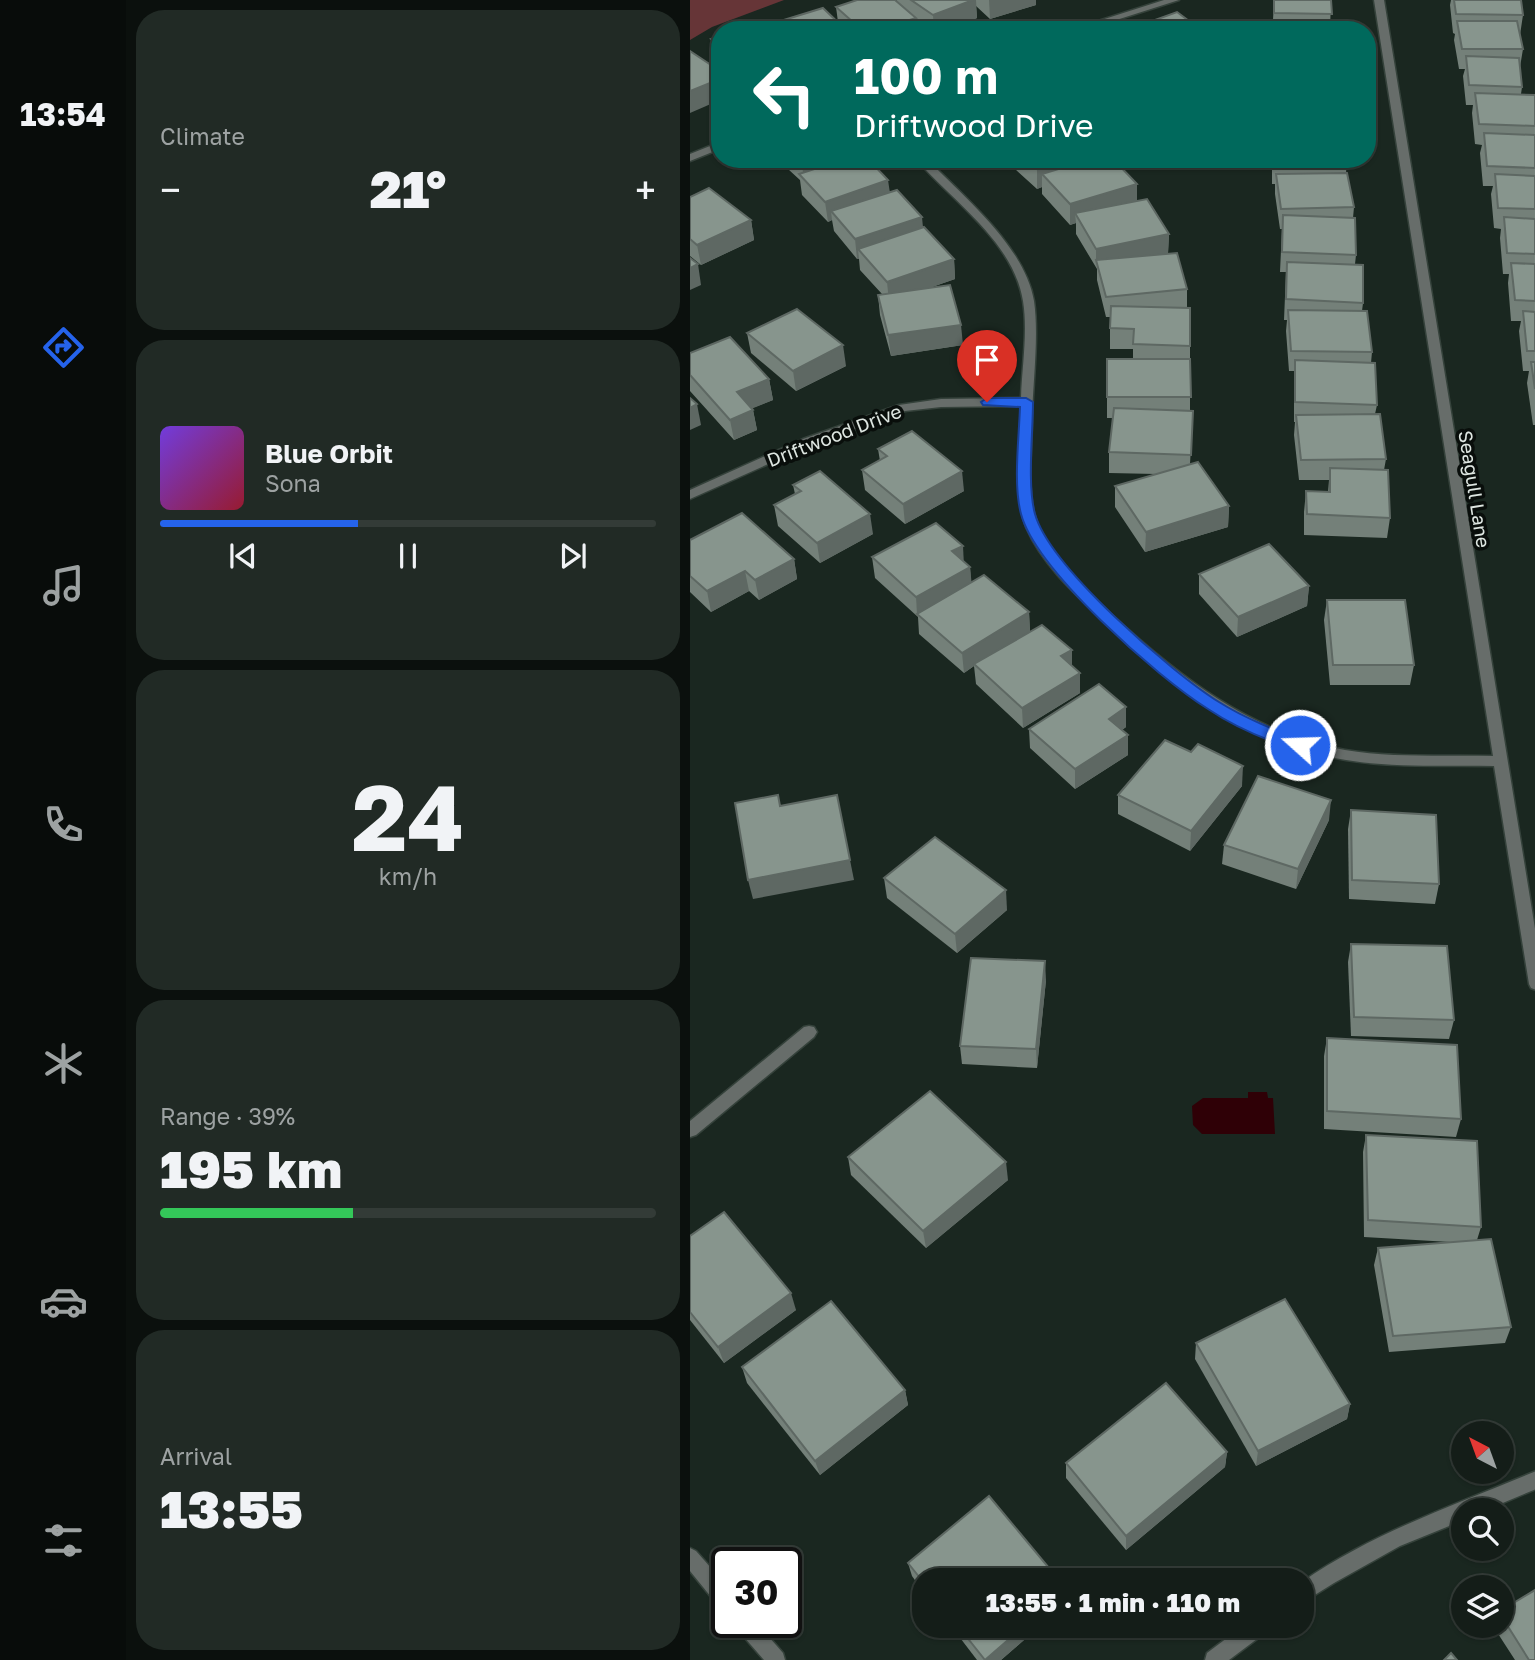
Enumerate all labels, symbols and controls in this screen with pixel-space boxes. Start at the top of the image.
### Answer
text: 100 m [854,46,998,105]
icon: left [739,49,830,140]
text: 13:54 [20,95,106,133]
text: Driftwood Drive [854,106,1094,144]
text: Climate [160,122,245,150]
text: 21° [370,157,446,219]
text: − [160,167,181,212]
text: + [635,167,656,212]
icon: directions [39,323,88,372]
pin [957,330,1017,402]
icon: arrive [968,341,1006,379]
street label: Driftwood Drive [763,399,905,471]
street label: Seagull Lane [1454,429,1496,549]
text: Blue Orbit [265,438,393,469]
text: Sona [265,469,321,497]
icon: previous [224,537,262,575]
icon: pause [389,537,427,575]
icon: next [554,537,592,575]
icon: music [39,561,88,610]
position arrow [1263,708,1337,782]
text: 24 [352,762,464,871]
icon: phone [39,800,88,849]
text: km/h [379,862,437,890]
icon: climate [39,1039,88,1088]
text: Range · 39% [160,1102,295,1130]
text: 195 km [160,1137,342,1199]
icon: car [39,1277,88,1326]
north arrow [1451,1421,1514,1484]
map controls [1451,1421,1514,1638]
text: Arrival [160,1442,232,1470]
text: 13:55 [160,1477,303,1539]
button: search [1451,1498,1514,1561]
icon: filters [39,1516,88,1565]
speed limit sign: 30 [711,1547,802,1638]
button: layers [1451,1575,1514,1638]
text: 13:55 · 1 min · 110 m [986,1587,1240,1618]

